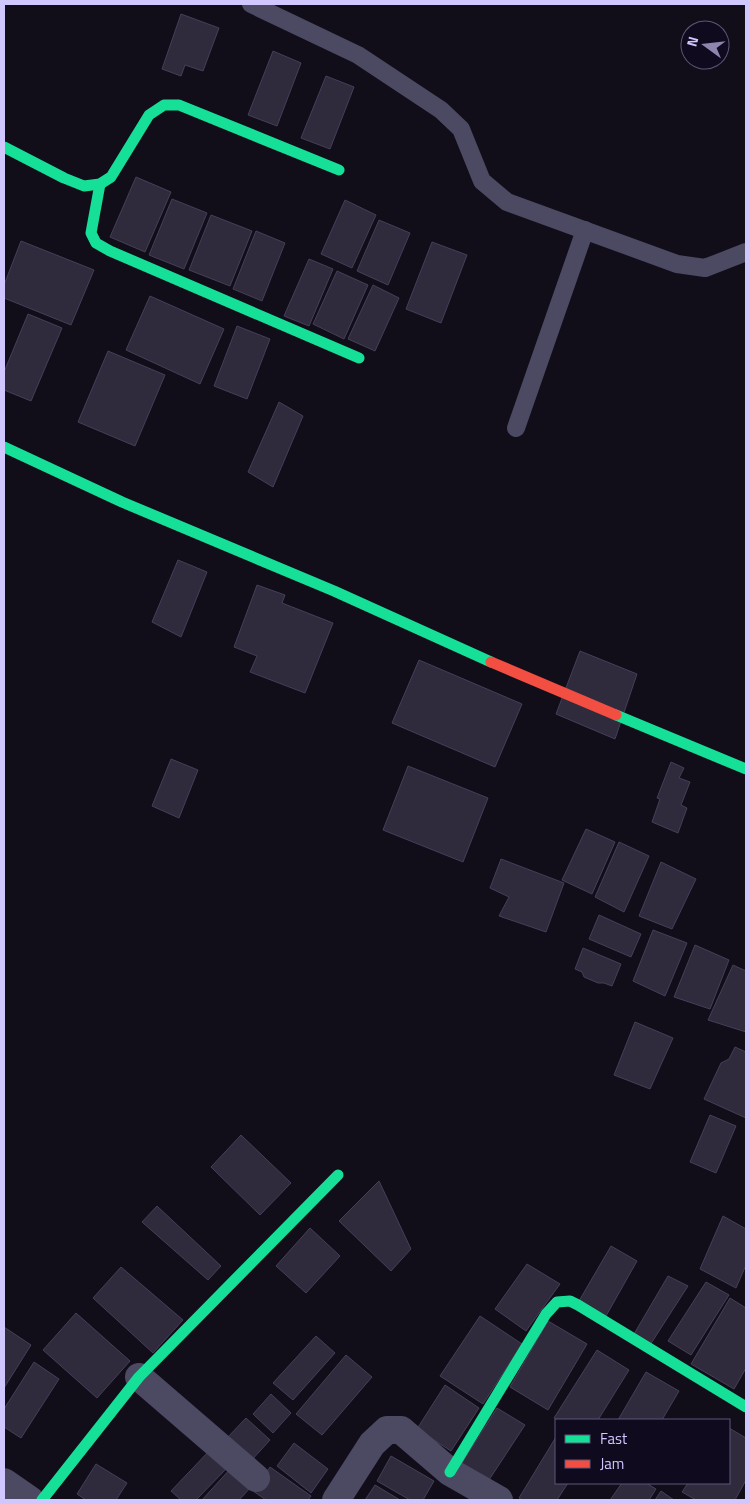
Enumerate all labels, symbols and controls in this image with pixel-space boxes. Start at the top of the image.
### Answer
north arrow [680,20,730,70]
text: N [681,34,703,49]
legend [555,1419,730,1484]
text: Fast [600,1427,628,1450]
text: Jam [600,1452,624,1475]

